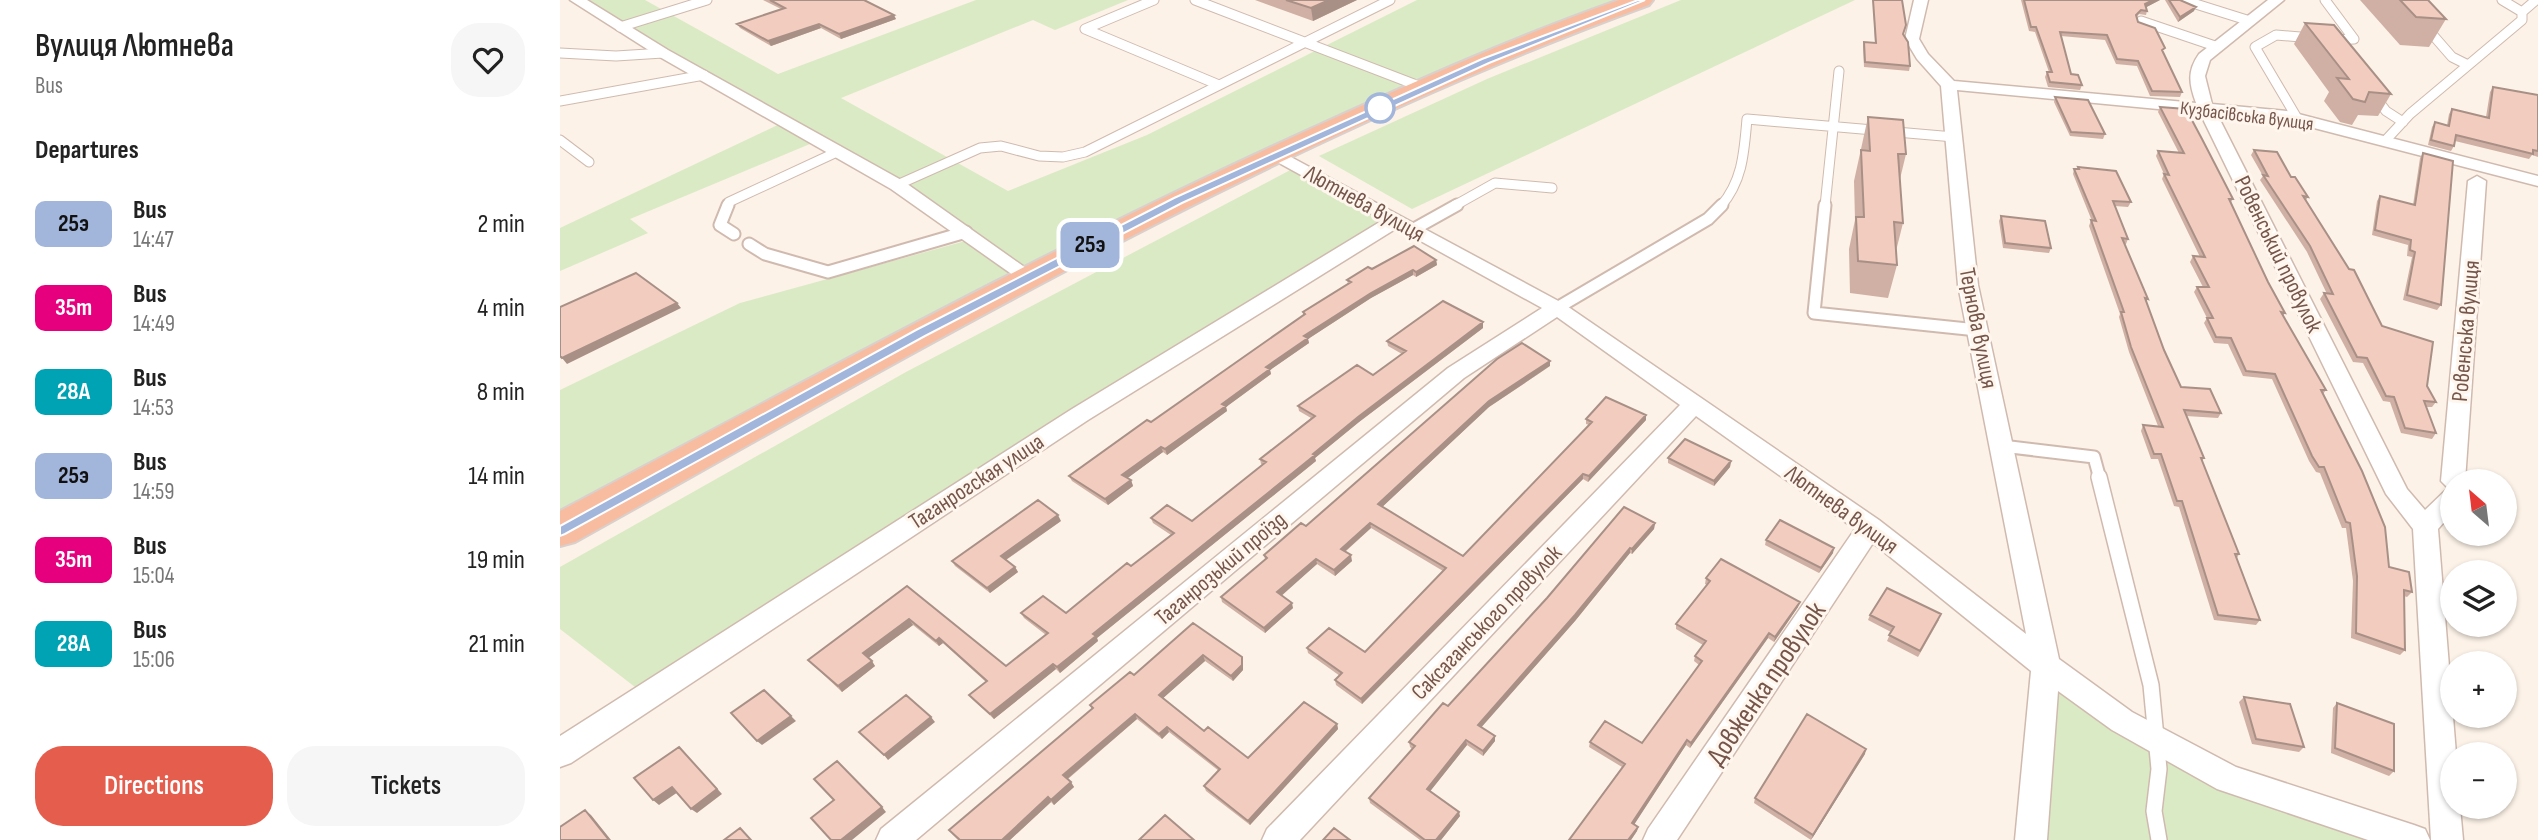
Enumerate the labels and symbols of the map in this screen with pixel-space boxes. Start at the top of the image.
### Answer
unlabelled marker [1365,93,1395,123]
street label: Кузбасівська вулиця [2179,97,2315,136]
street label: Лютнева вулиця [1299,159,1430,248]
street label: Ровенський провулок [2228,171,2328,338]
line badge: 25э [1050,222,1130,268]
street label: Ровенська вулиця [2446,259,2486,403]
street label: Тернова вулиця [1953,265,2003,391]
street label: Таганрогская улица [904,428,1049,536]
street label: Лютнева вулиця [1778,459,1904,560]
north arrow [2440,469,2516,546]
street label: Таганрозький проїзд [1149,506,1292,632]
street label: Саксаганського провулок [1406,539,1568,706]
street label: Довженка провулок [1699,596,1833,772]

